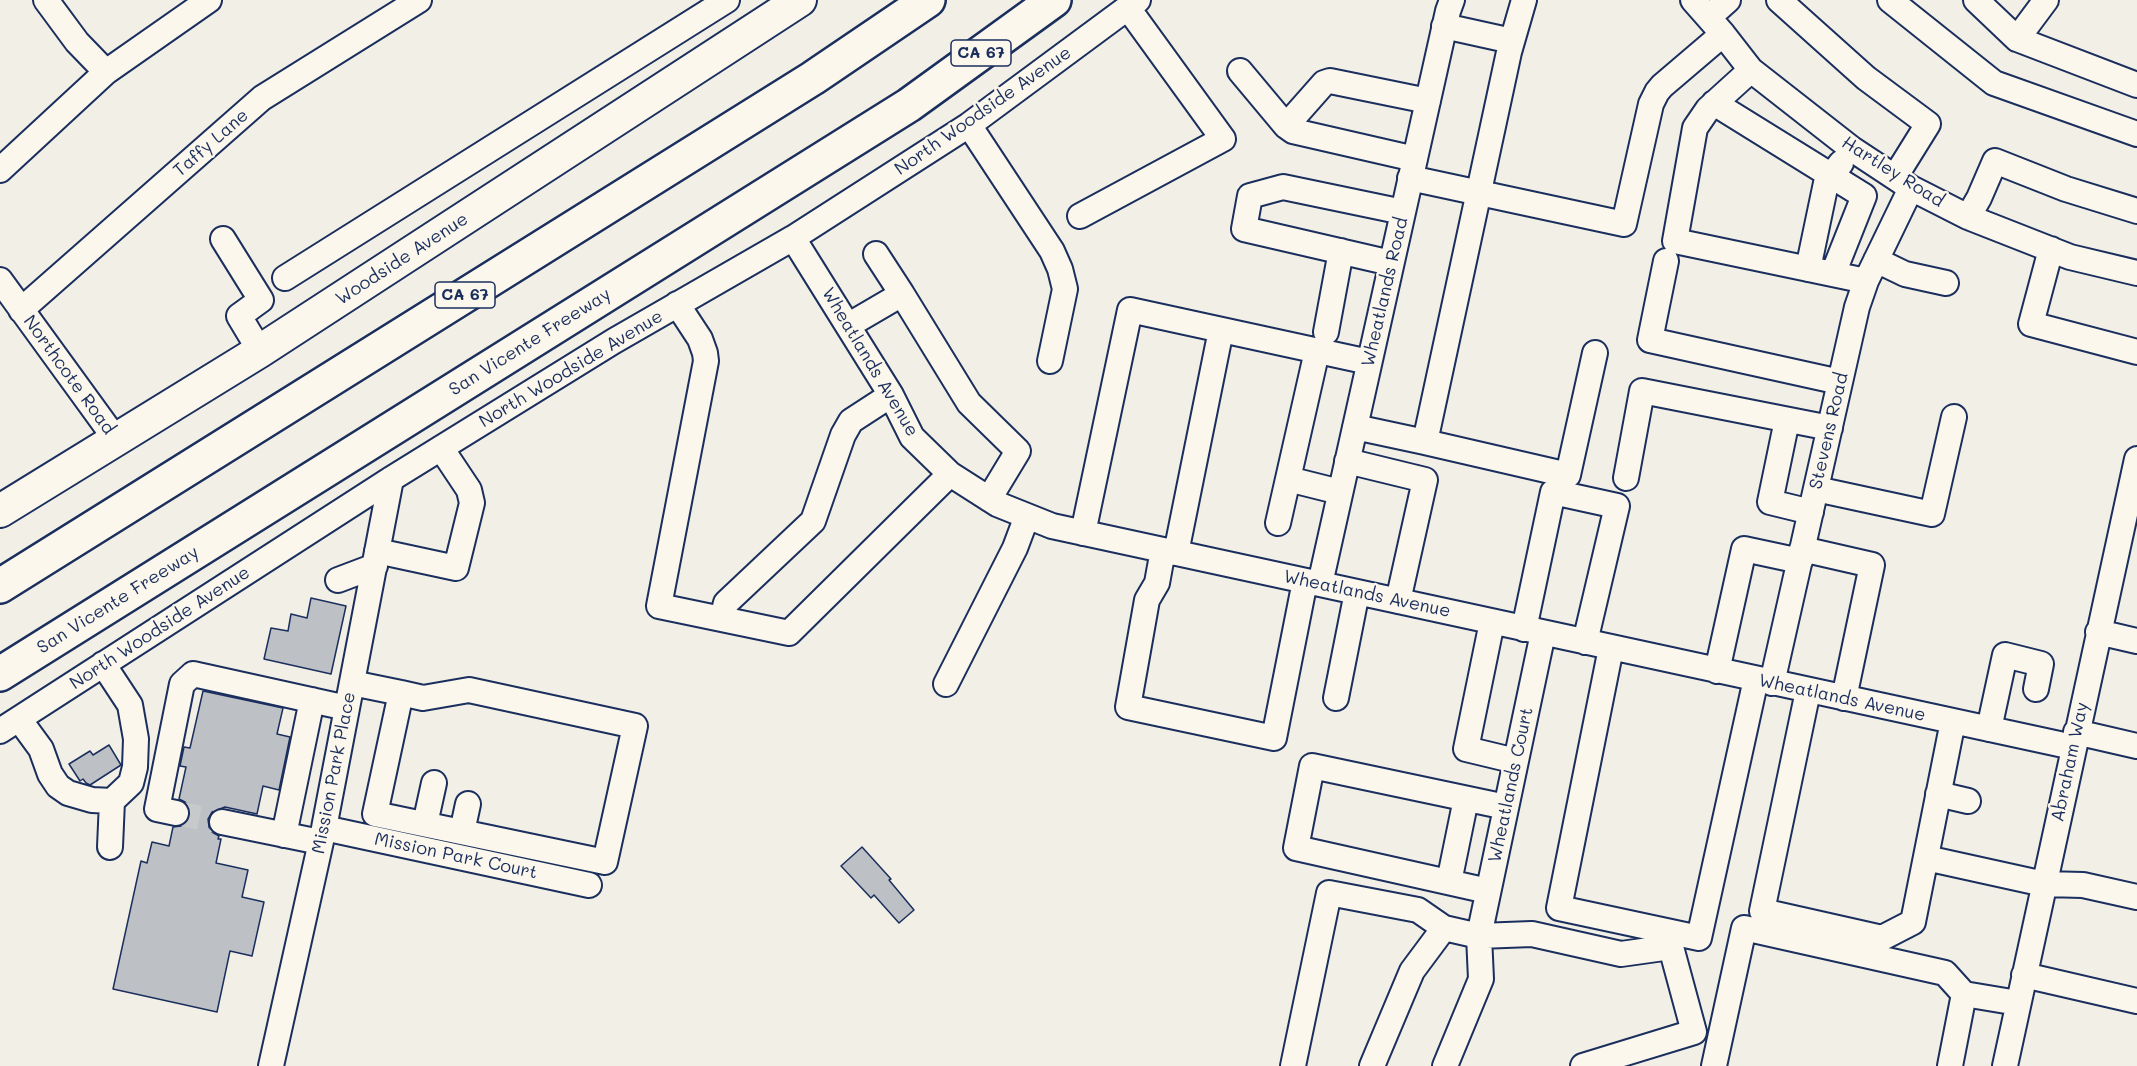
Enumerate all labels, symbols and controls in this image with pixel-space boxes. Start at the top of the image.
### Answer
road number: CA 67 [951,40,1011,66]
street label: North Woodside Avenue [891,42,1075,180]
street label: Taffy Lane [169,105,253,181]
street label: Hartley Road [1838,132,1948,212]
street label: Woodside Avenue [332,208,472,310]
street label: Wheatlands Road [1357,215,1413,369]
road number: CA 67 [435,282,495,308]
street label: San Vicente Freeway [445,283,615,401]
street label: Wheatlands Avenue [817,284,923,440]
street label: North Woodside Avenue [475,306,667,432]
street label: Northcote Road [19,311,119,439]
street label: Stevens Road [1805,371,1853,491]
street label: San Vicente Freeway [33,541,203,659]
street label: North Woodside Avenue [66,562,254,694]
street label: Wheatlands Avenue [1282,566,1452,622]
street label: Wheatlands Avenue [1757,670,1927,726]
street label: Mission Park Place [308,690,360,856]
street label: Abraham Way [2047,700,2093,824]
street label: Wheatlands Court [1484,705,1538,865]
street label: Mission Park Court [372,828,540,884]

